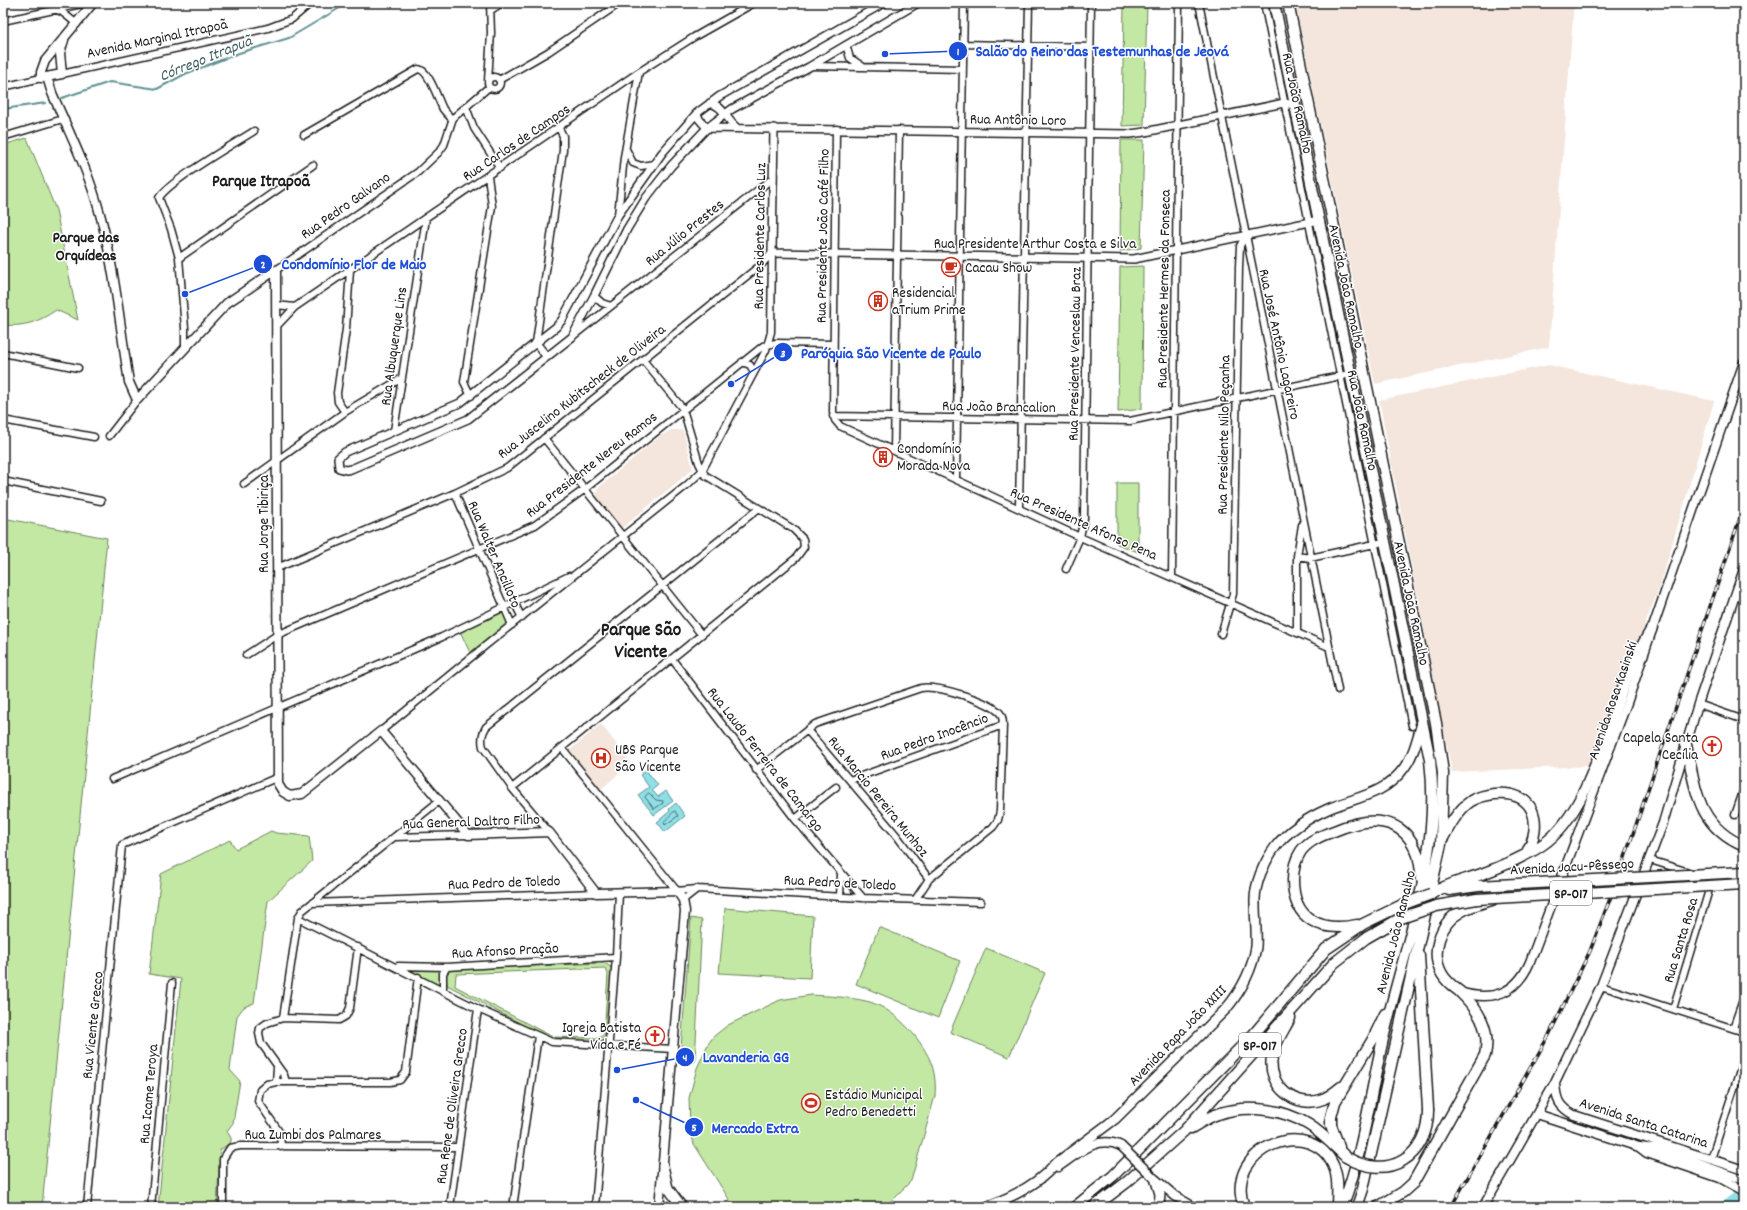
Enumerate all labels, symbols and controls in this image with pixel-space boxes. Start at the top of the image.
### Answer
street label: Avenida Marginal Itrapoã [85,14,231,66]
water label: Córrego Itrapuã [156,30,257,88]
callout: Salão do Reino das Testemunhas de Jeová [948,37,1237,65]
text: Salão do Reino das Testemunhas de Jeová [975,41,1230,64]
text: 1 [957,44,960,61]
street label: Rua João Ramalho [1275,51,1318,156]
street label: Rua Carlos de Campos [459,99,575,188]
street label: Rua Antônio Loro [970,109,1067,133]
street label: Rua Presidente João Café Filho [811,148,837,323]
street label: Rua Presidente Carlos Luz [749,162,773,310]
street label: Rua Pedro Galvano [297,167,396,246]
district label: Parque Itrapoã [212,171,310,195]
street label: Rua Presidente Hermes da Fonseca [1152,189,1178,389]
street label: Rua Júlio Prestes [641,195,730,272]
street label: Avenida João Ramalho [1321,222,1369,351]
district label: Parque das Orquídeas [52,227,120,268]
street label: Rua Presidente Arthur Costa e Silva [934,234,1137,256]
callout: Condomínio Flor de Maio [253,250,434,278]
text: Condomínio Flor de Maio [282,254,426,277]
cafe icon: Cacau Show [940,256,962,278]
text: 2 [260,257,266,274]
place label: Cacau Show [965,258,1033,280]
street label: Rua Presidente Venceslau Braz [1063,267,1089,441]
street label: Rua José Antônio Lagareiro [1251,267,1305,422]
place label: Residencial aTrium Prime [892,283,966,322]
street label: Rua Albuquerque Lins [376,286,414,407]
building icon: Residencial aTrium Prime [867,290,889,312]
street label: Rua Juscelino Kubitscheck de Oliveira [493,319,672,465]
callout: Paróquia São Vicente de Paulo [773,338,990,366]
text: Paróquia São Vicente de Paulo [801,343,981,366]
text: 3 [780,346,786,363]
street label: Rua Presidente Nilo Peçanha [1213,354,1237,515]
street label: Rua João Ramalho [1340,368,1383,473]
street label: Rua João Brancalion [942,396,1056,420]
street label: Rua Presidente Nereu Ramos [522,407,663,524]
place label: Condomínio Morada Nova [897,439,971,478]
building icon: Condomínio Morada Nova [872,446,894,468]
street label: Rua Jorge Tibiriça [254,474,276,573]
street label: Rua Presidente Afonso Pena [1006,482,1161,568]
street label: Rua Walter Ancilloto [461,498,526,612]
street label: Avenida João Ramalho [1386,539,1434,668]
district label: Parque São Vicente [601,618,682,667]
street label: Avenida Rosa Kasinski [1583,638,1645,763]
street label: Rua Laudo Ferreira de Camargo [701,683,828,838]
street label: Rua Pedro Inocêncio [878,708,992,768]
place label: Capela Santa Cecília [1623,728,1699,767]
street label: Rua Marcio Pereira Munhoz [822,732,933,863]
church icon: Capela Santa Cecília [1701,735,1723,757]
place label: UBS Parque São Vicente [615,740,681,779]
hospital icon: UBS Parque São Vicente [590,747,612,769]
street label: Rua General Daltro Filho [402,810,541,836]
street label: Avenida Jacu-Pêssego [1510,854,1635,882]
street label: Avenida João Ramalho [1371,868,1423,997]
street label: Rua Pedro de Toledo [783,870,897,898]
street label: Rua Pedro de Toledo [447,871,561,897]
road number: SP-017 [1550,881,1592,905]
street label: Rua Santa Rosa [1659,894,1706,986]
street label: Rua Afonso Pração [451,938,560,966]
street label: Rua Vicente Grecco [77,970,111,1080]
street label: Avenida Papa João XXIII [1124,980,1233,1092]
place label: Igreja Batista Vida e Fé [562,1018,642,1057]
church icon: Igreja Batista Vida e Fé [644,1025,666,1047]
street label: Rua Rene de Oliveira Grecco [431,1027,475,1186]
road number: SP-017 [1239,1033,1281,1057]
street label: Rua Icame Teroya [135,1042,165,1145]
callout: Lavanderia GG [675,1043,797,1071]
text: Lavanderia GG [703,1047,789,1070]
text: 4 [683,1050,688,1067]
place label: Estádio Municipal Pedro Benedetti [825,1085,923,1124]
sports icon: Estádio Municipal Pedro Benedetti [800,1092,822,1114]
street label: Avenida Santa Catarina [1576,1093,1711,1155]
callout: Mercado Extra [684,1113,807,1141]
text: Mercado Extra [711,1118,800,1141]
text: 5 [691,1120,697,1137]
street label: Rua Zumbi dos Palmares [245,1125,382,1147]

